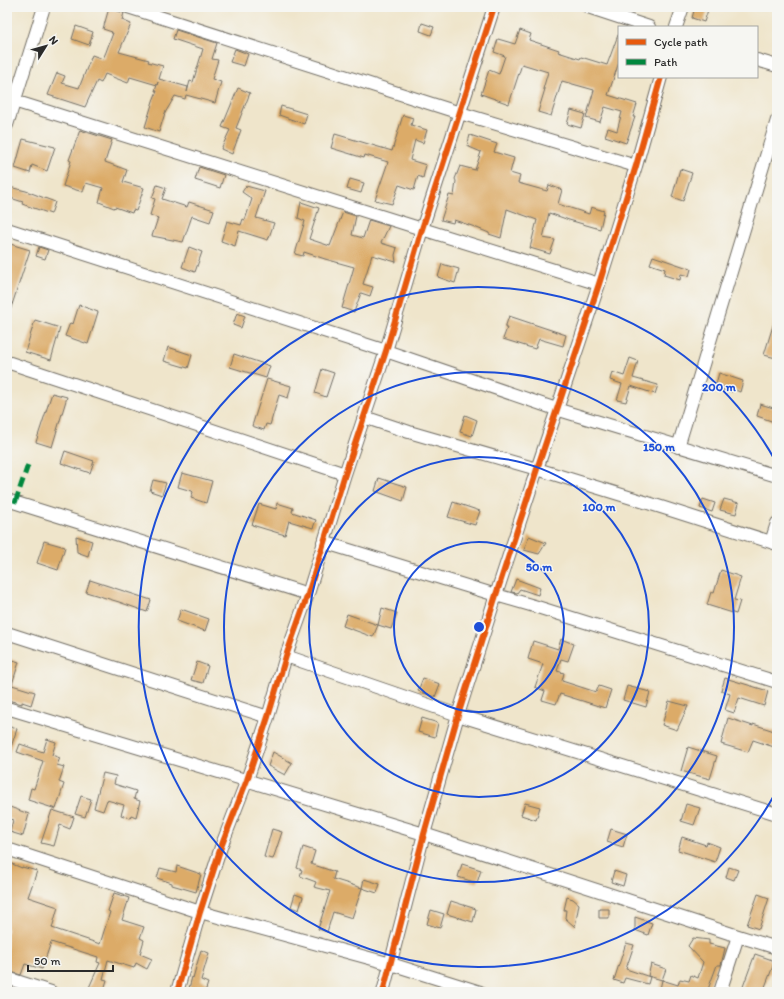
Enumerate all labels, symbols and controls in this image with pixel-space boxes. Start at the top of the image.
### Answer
north arrow [26,26,66,66]
legend [618,26,758,78]
text: N [46,33,61,47]
text: Cycle path [654,35,708,49]
text: Path [654,55,677,69]
text: 200 m [702,380,737,394]
text: 150 m [643,440,676,454]
text: 100 m [582,500,616,514]
text: 50 m [526,560,553,574]
centre of rings [472,620,486,634]
scale bar [28,947,113,973]
text: 50 m [34,954,60,968]

